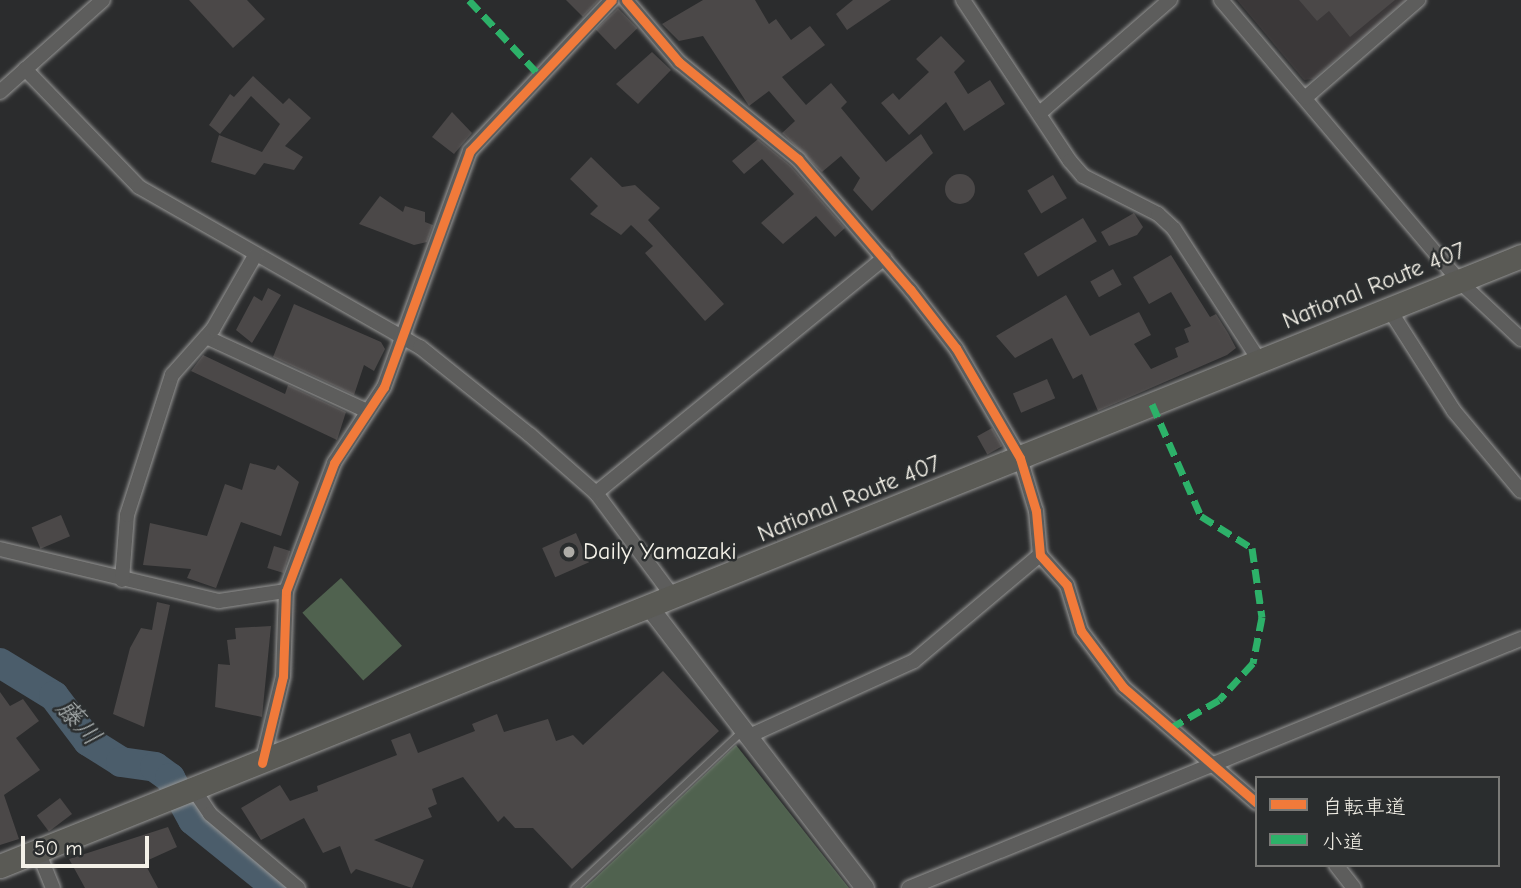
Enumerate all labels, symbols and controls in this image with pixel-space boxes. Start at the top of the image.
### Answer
street label: National Route 407 [1278,236,1470,336]
street label: National Route 407 [753,449,945,549]
place label: Daily Yamazaki [583,538,737,566]
marker: Daily Yamazaki [561,544,577,560]
water label: 藤川 [49,693,107,753]
legend [1255,776,1500,867]
text: 自転車道 [1322,795,1406,819]
scale bar [24,822,152,866]
text: 小道 [1322,830,1364,854]
text: 50 m [34,836,83,860]

